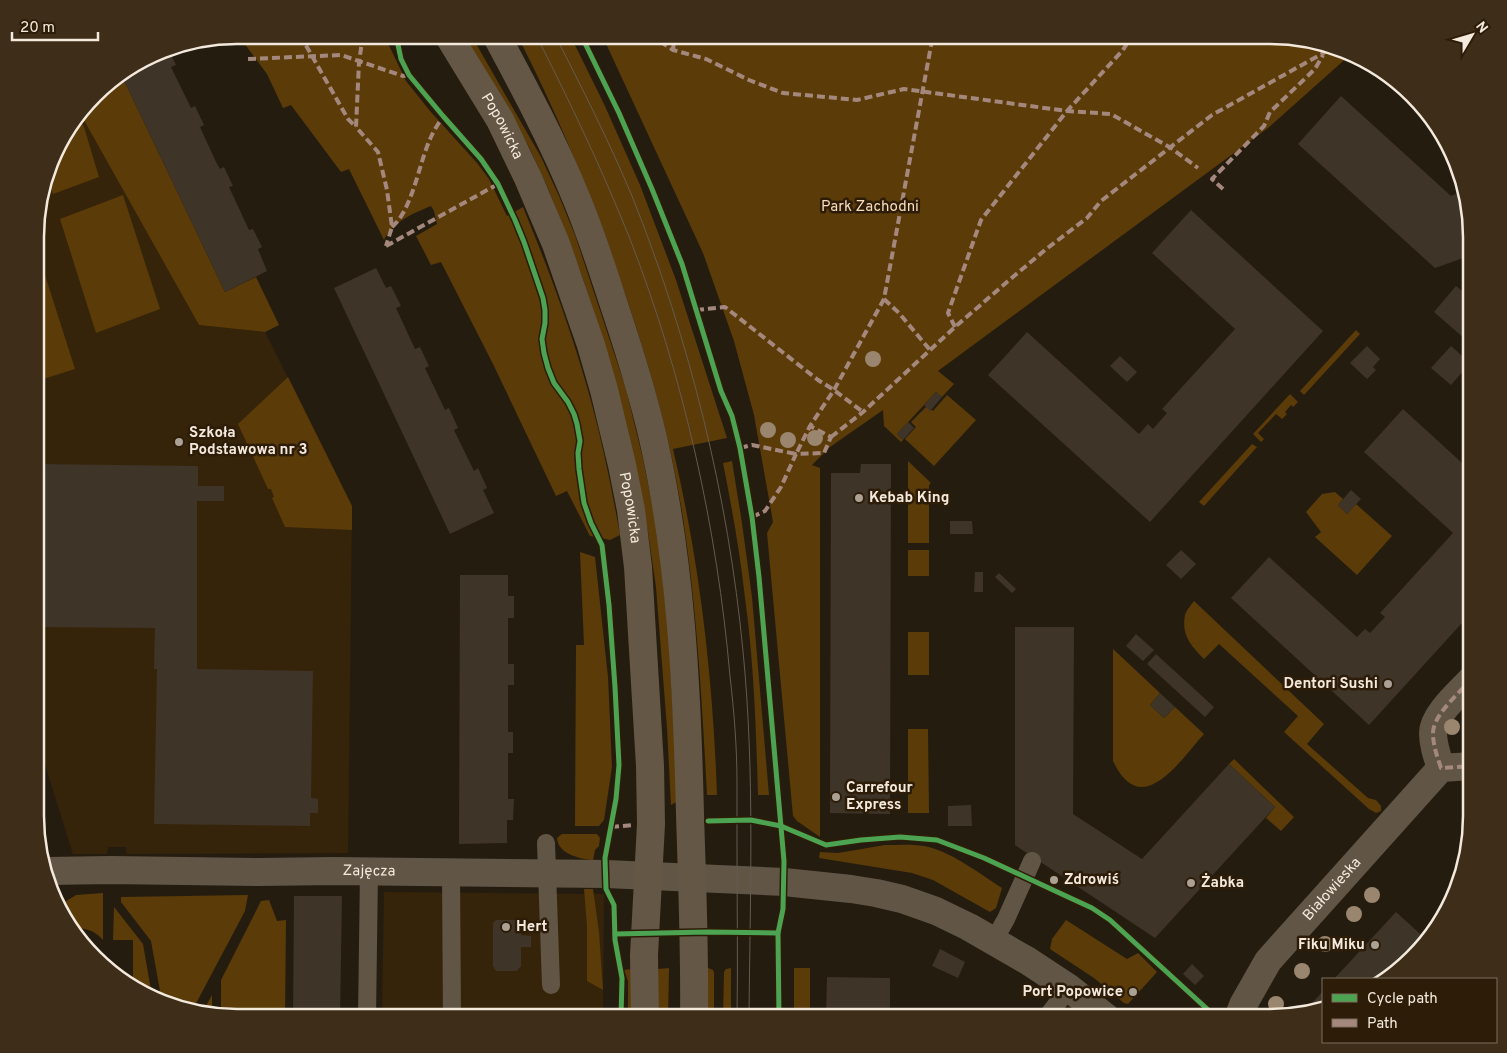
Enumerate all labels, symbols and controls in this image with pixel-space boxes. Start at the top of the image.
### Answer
scale bar [12,10,99,42]
north arrow [1447,10,1497,60]
text: 20 m [20,19,55,38]
text: N [1471,19,1491,37]
street label: Popowicka [476,90,527,162]
park label: Park Zachodni [821,198,919,217]
place label: Szkoła Podstawowa nr 3 [189,424,308,460]
marker: Szkoła Podstawowa nr 3 [173,436,185,448]
street label: Popowicka [614,470,645,545]
place label: Kebab King [869,489,949,508]
marker: Kebab King [853,492,865,504]
place label: Dentori Sushi [1284,675,1378,694]
marker: Dentori Sushi [1382,678,1394,690]
place label: Carrefour Express [846,779,914,815]
marker: Carrefour Express [830,791,842,803]
street label: Białowieska [1299,854,1366,925]
street label: Zajęcza [342,862,396,881]
place label: Zdrowiś [1064,871,1119,890]
place label: Żabka [1201,873,1244,893]
marker: Zdrowiś [1048,874,1060,886]
marker: Żabka [1185,877,1197,889]
place label: Hert [516,918,548,937]
marker: Hert [500,921,512,933]
place label: Fiku Miku [1298,936,1365,955]
marker: Fiku Miku [1369,939,1381,951]
legend [1322,978,1497,1043]
place label: Port Popowice [1023,983,1123,1002]
marker: Port Popowice [1127,986,1139,998]
text: Cycle path [1367,990,1438,1009]
text: Path [1367,1015,1398,1034]

